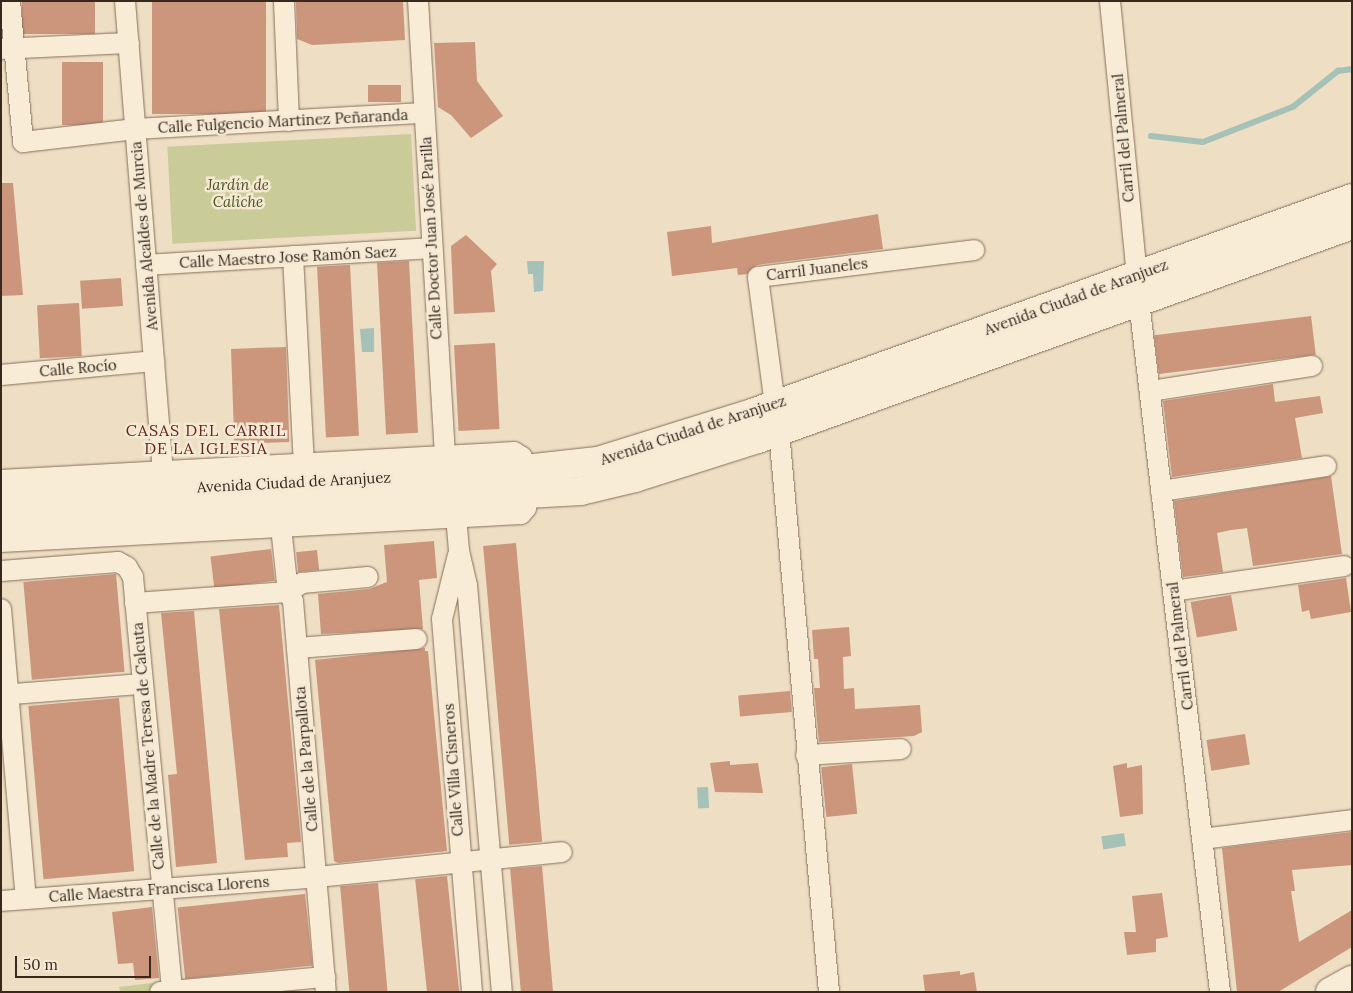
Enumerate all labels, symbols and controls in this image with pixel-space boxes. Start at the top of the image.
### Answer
street label: Carril del Palmeral [1108,73,1138,203]
street label: Calle Fulgencio Martinez Peñaranda [157,105,409,137]
street label: Calle Doctor Juan José Parilla [417,136,445,340]
street label: Avenida Alcaldes de Murcia [127,141,161,331]
park label: Jardín de Caliche [207,175,269,210]
street label: Calle Maestro Jose Ramón Saez [179,242,397,272]
street label: Carril Juaneles [765,254,869,284]
street label: Avenida Ciudad de Aranjuez [982,255,1170,339]
street label: Calle Rocío [39,356,117,380]
street label: Avenida Ciudad de Aranjuez [598,391,788,469]
district label: CASAS DEL CARRIL DE LA IGLESIA [124,420,288,458]
street label: Avenida Ciudad de Aranjuez [197,468,391,496]
street label: Carril del Palmeral [1163,581,1197,711]
street label: Calle de la Madre Teresa de Calcuta [128,622,168,870]
street label: Calle de la Parpallota [291,686,321,832]
street label: Calle Villa Cisneros [439,703,467,837]
street label: Calle Maestra Francisca Llorens [48,872,270,906]
scale bar [18,946,154,978]
text: 50 m [23,955,58,974]

